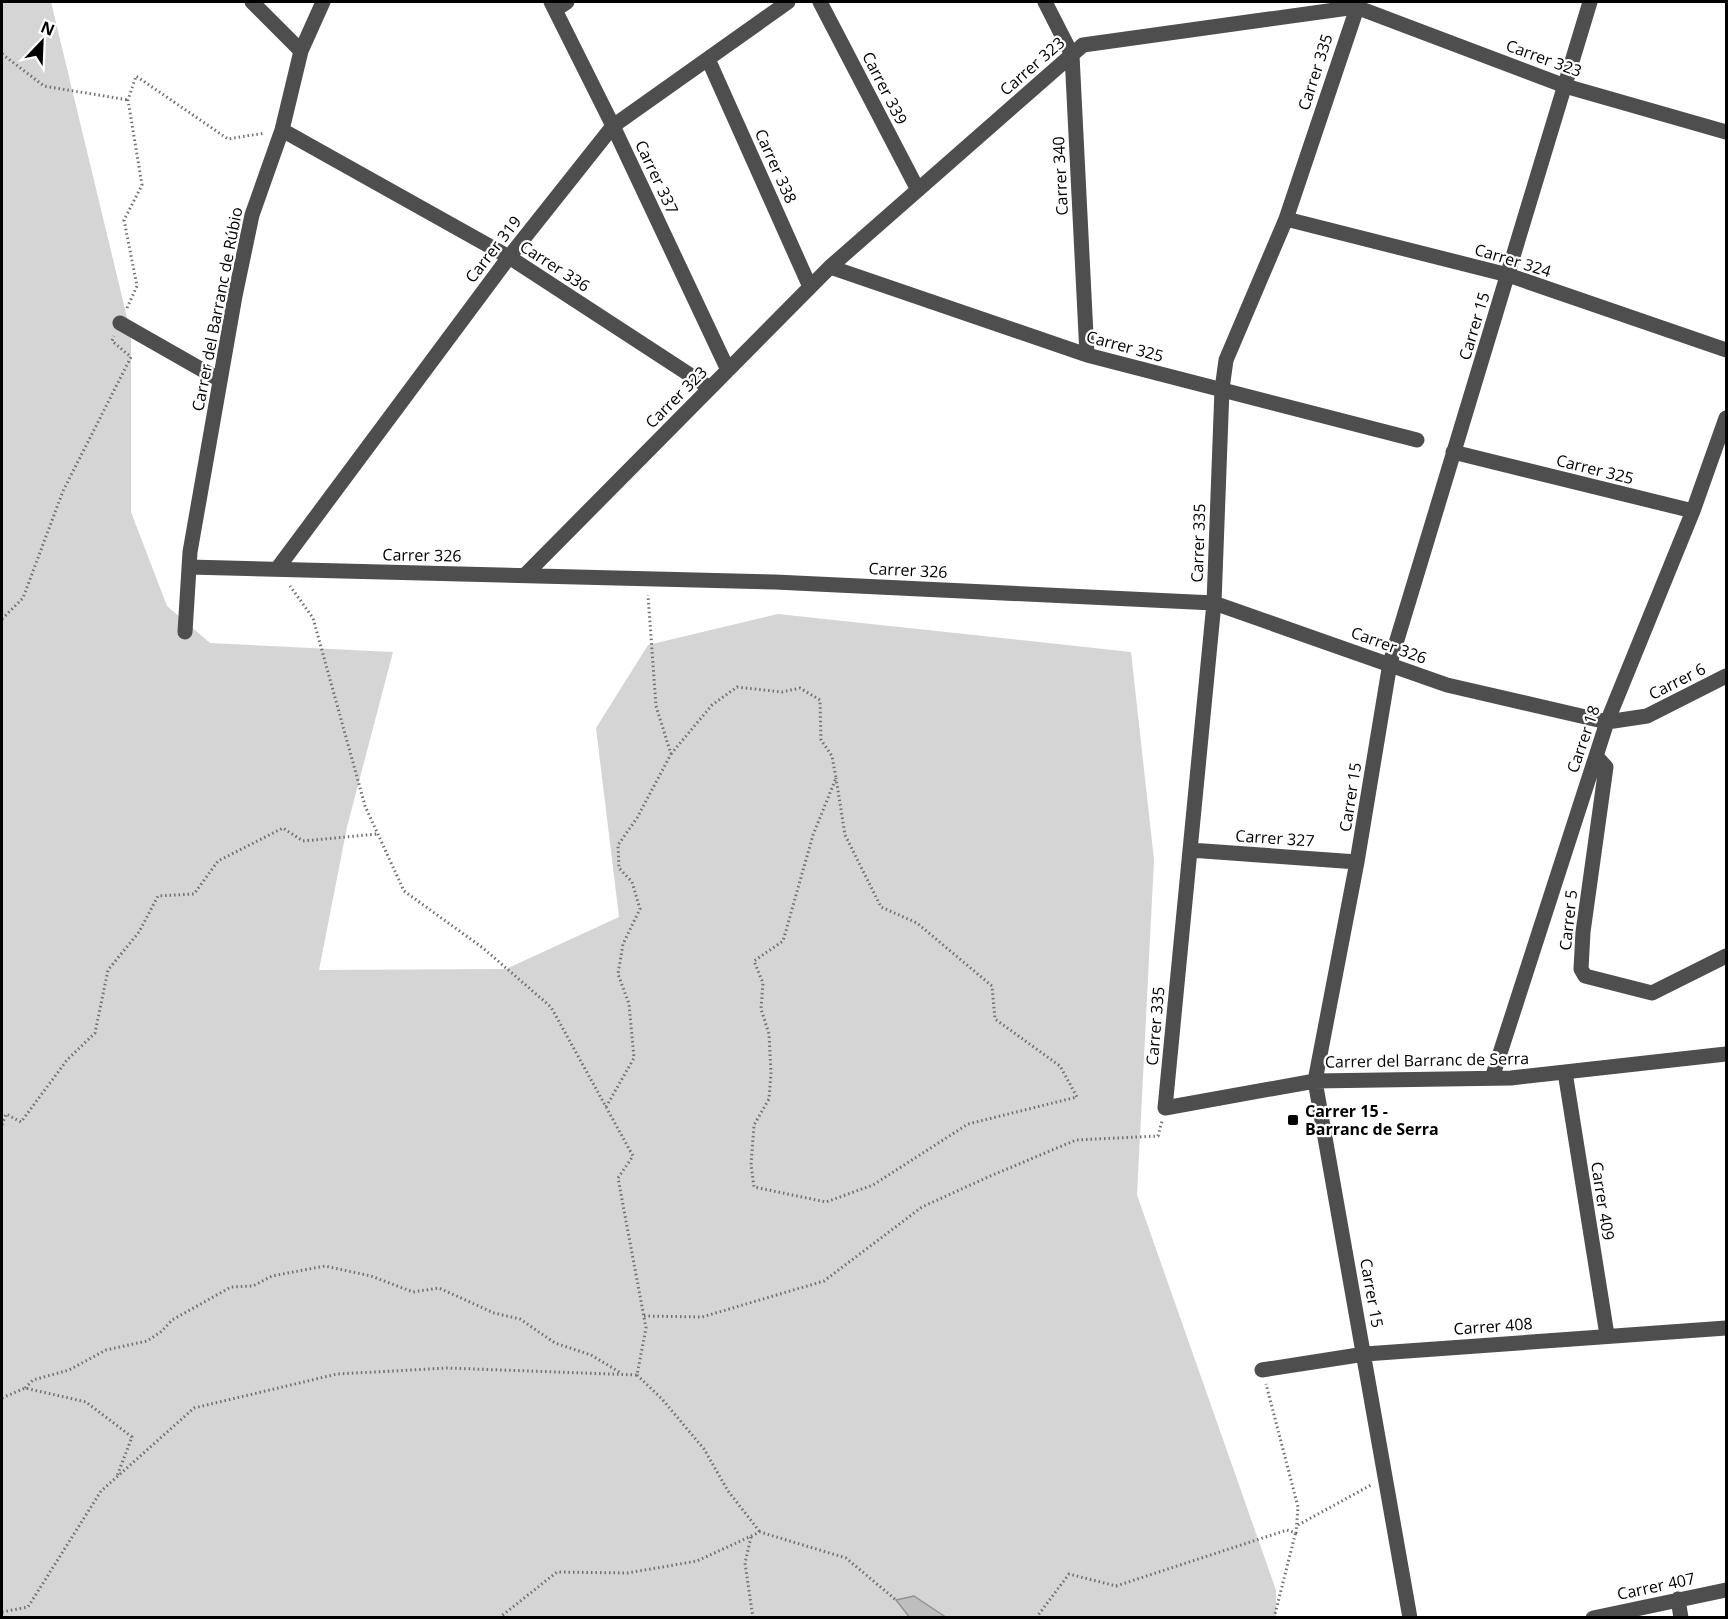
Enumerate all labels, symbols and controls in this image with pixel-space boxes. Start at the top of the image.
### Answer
north arrow [12,12,72,72]
text: N [38,16,58,41]
street label: Carrer 335 [1292,31,1338,113]
street label: Carrer 323 [995,32,1069,100]
street label: Carrer 323 [1503,34,1585,82]
street label: Carrer 339 [857,48,913,128]
street label: Carrer 338 [750,125,802,207]
street label: Carrer 337 [630,136,684,218]
street label: Carrer 340 [1047,136,1073,216]
street label: Carrer del Barranc de Rúbio [186,205,248,413]
street label: Carrer 319 [460,211,526,287]
street label: Carrer 336 [516,235,594,297]
street label: Carrer 324 [1472,238,1554,282]
street label: Carrer 15 [1453,289,1495,363]
street label: Carrer 325 [1084,325,1166,367]
street label: Carrer 323 [640,361,712,433]
street label: Carrer 325 [1554,449,1636,489]
street label: Carrer 335 [1186,503,1210,583]
street label: Carrer 326 [382,543,462,567]
street label: Carrer 326 [868,557,948,583]
street label: Carrer 326 [1348,621,1430,669]
street label: Carrer 6 [1645,657,1709,705]
street label: Carrer 18 [1561,702,1605,776]
street label: Carrer 15 [1334,761,1366,833]
street label: Carrer 327 [1235,824,1315,852]
street label: Carrer 5 [1554,889,1582,951]
street label: Carrer 335 [1141,986,1169,1066]
street label: Carrer del Barranc de Serra [1325,1047,1529,1073]
place label: Carrer 15 - Barranc de Serra [1305,1100,1439,1140]
marker: Carrer 15 - Barranc de Serra [1286,1113,1300,1127]
street label: Carrer 409 [1586,1160,1620,1242]
street label: Carrer 15 [1355,1257,1389,1329]
street label: Carrer 408 [1453,1312,1533,1340]
street label: Carrer 407 [1615,1567,1697,1605]

